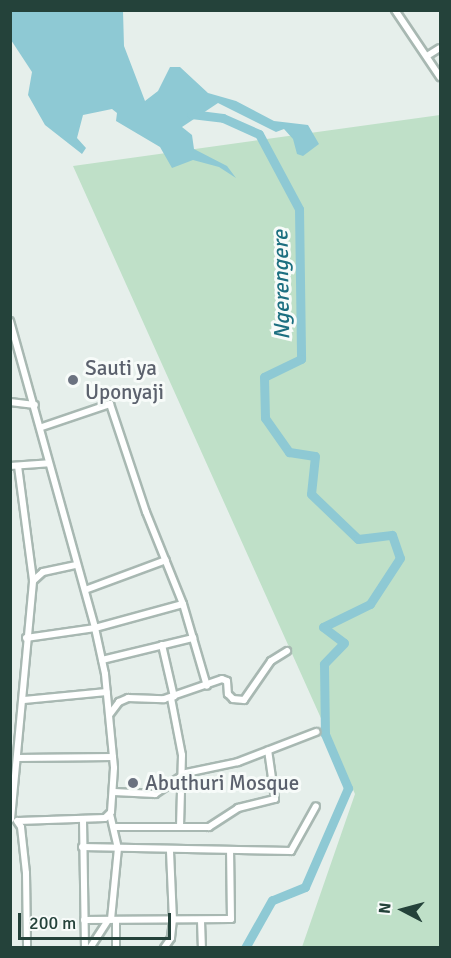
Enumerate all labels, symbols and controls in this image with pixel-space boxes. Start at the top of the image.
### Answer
water label: Ngerengere [267,230,295,340]
place label: Sauti ya Uponyaji [85,355,164,405]
marker: Sauti ya Uponyaji [66,373,80,387]
place label: Abuthuri Mosque [145,770,299,796]
marker: Abuthuri Mosque [126,776,140,790]
north arrow [373,880,433,940]
scale bar [21,901,174,939]
text: N [375,902,396,915]
text: 200 m [29,912,76,934]

